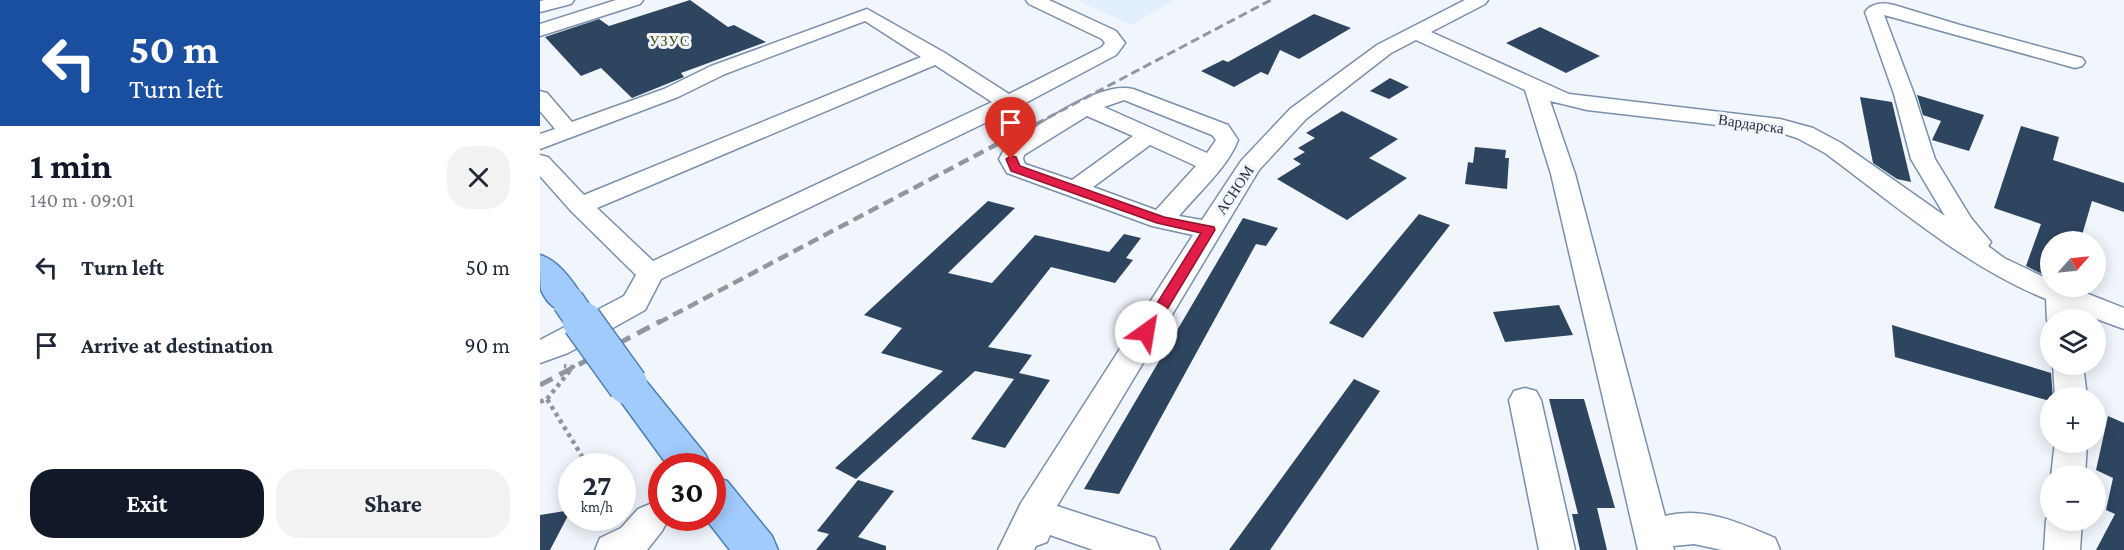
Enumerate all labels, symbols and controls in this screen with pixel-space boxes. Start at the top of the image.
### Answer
icon: left [30,24,108,102]
text: 50 m [129,25,219,72]
district label: УЗУС [649,33,691,49]
text: Turn left [129,74,223,104]
pin [985,97,1036,159]
icon: arrive [994,106,1027,139]
street label: Вардарска [1717,111,1785,137]
text: 1 min [30,146,112,186]
button: close [447,146,510,209]
street label: АСНОМ [1213,163,1257,217]
text: 140 m · 09:01 [30,189,134,211]
north arrow [2040,231,2106,297]
map controls [2040,231,2106,531]
icon: left [30,251,63,284]
text: Turn left [81,255,164,280]
text: 50 m [465,255,510,280]
position arrow [1114,300,1178,364]
button: layers [2040,309,2106,375]
icon: arrive [30,329,63,362]
text: Arrive at destination [81,333,273,358]
text: 90 m [465,333,510,358]
button: + [2040,387,2106,453]
speed limit sign: 30 [648,453,726,531]
button: − [2040,465,2106,531]
text: 27 [582,468,612,501]
button: Exit [30,469,264,538]
button: Share [276,469,510,538]
text: km/h [581,499,613,515]

